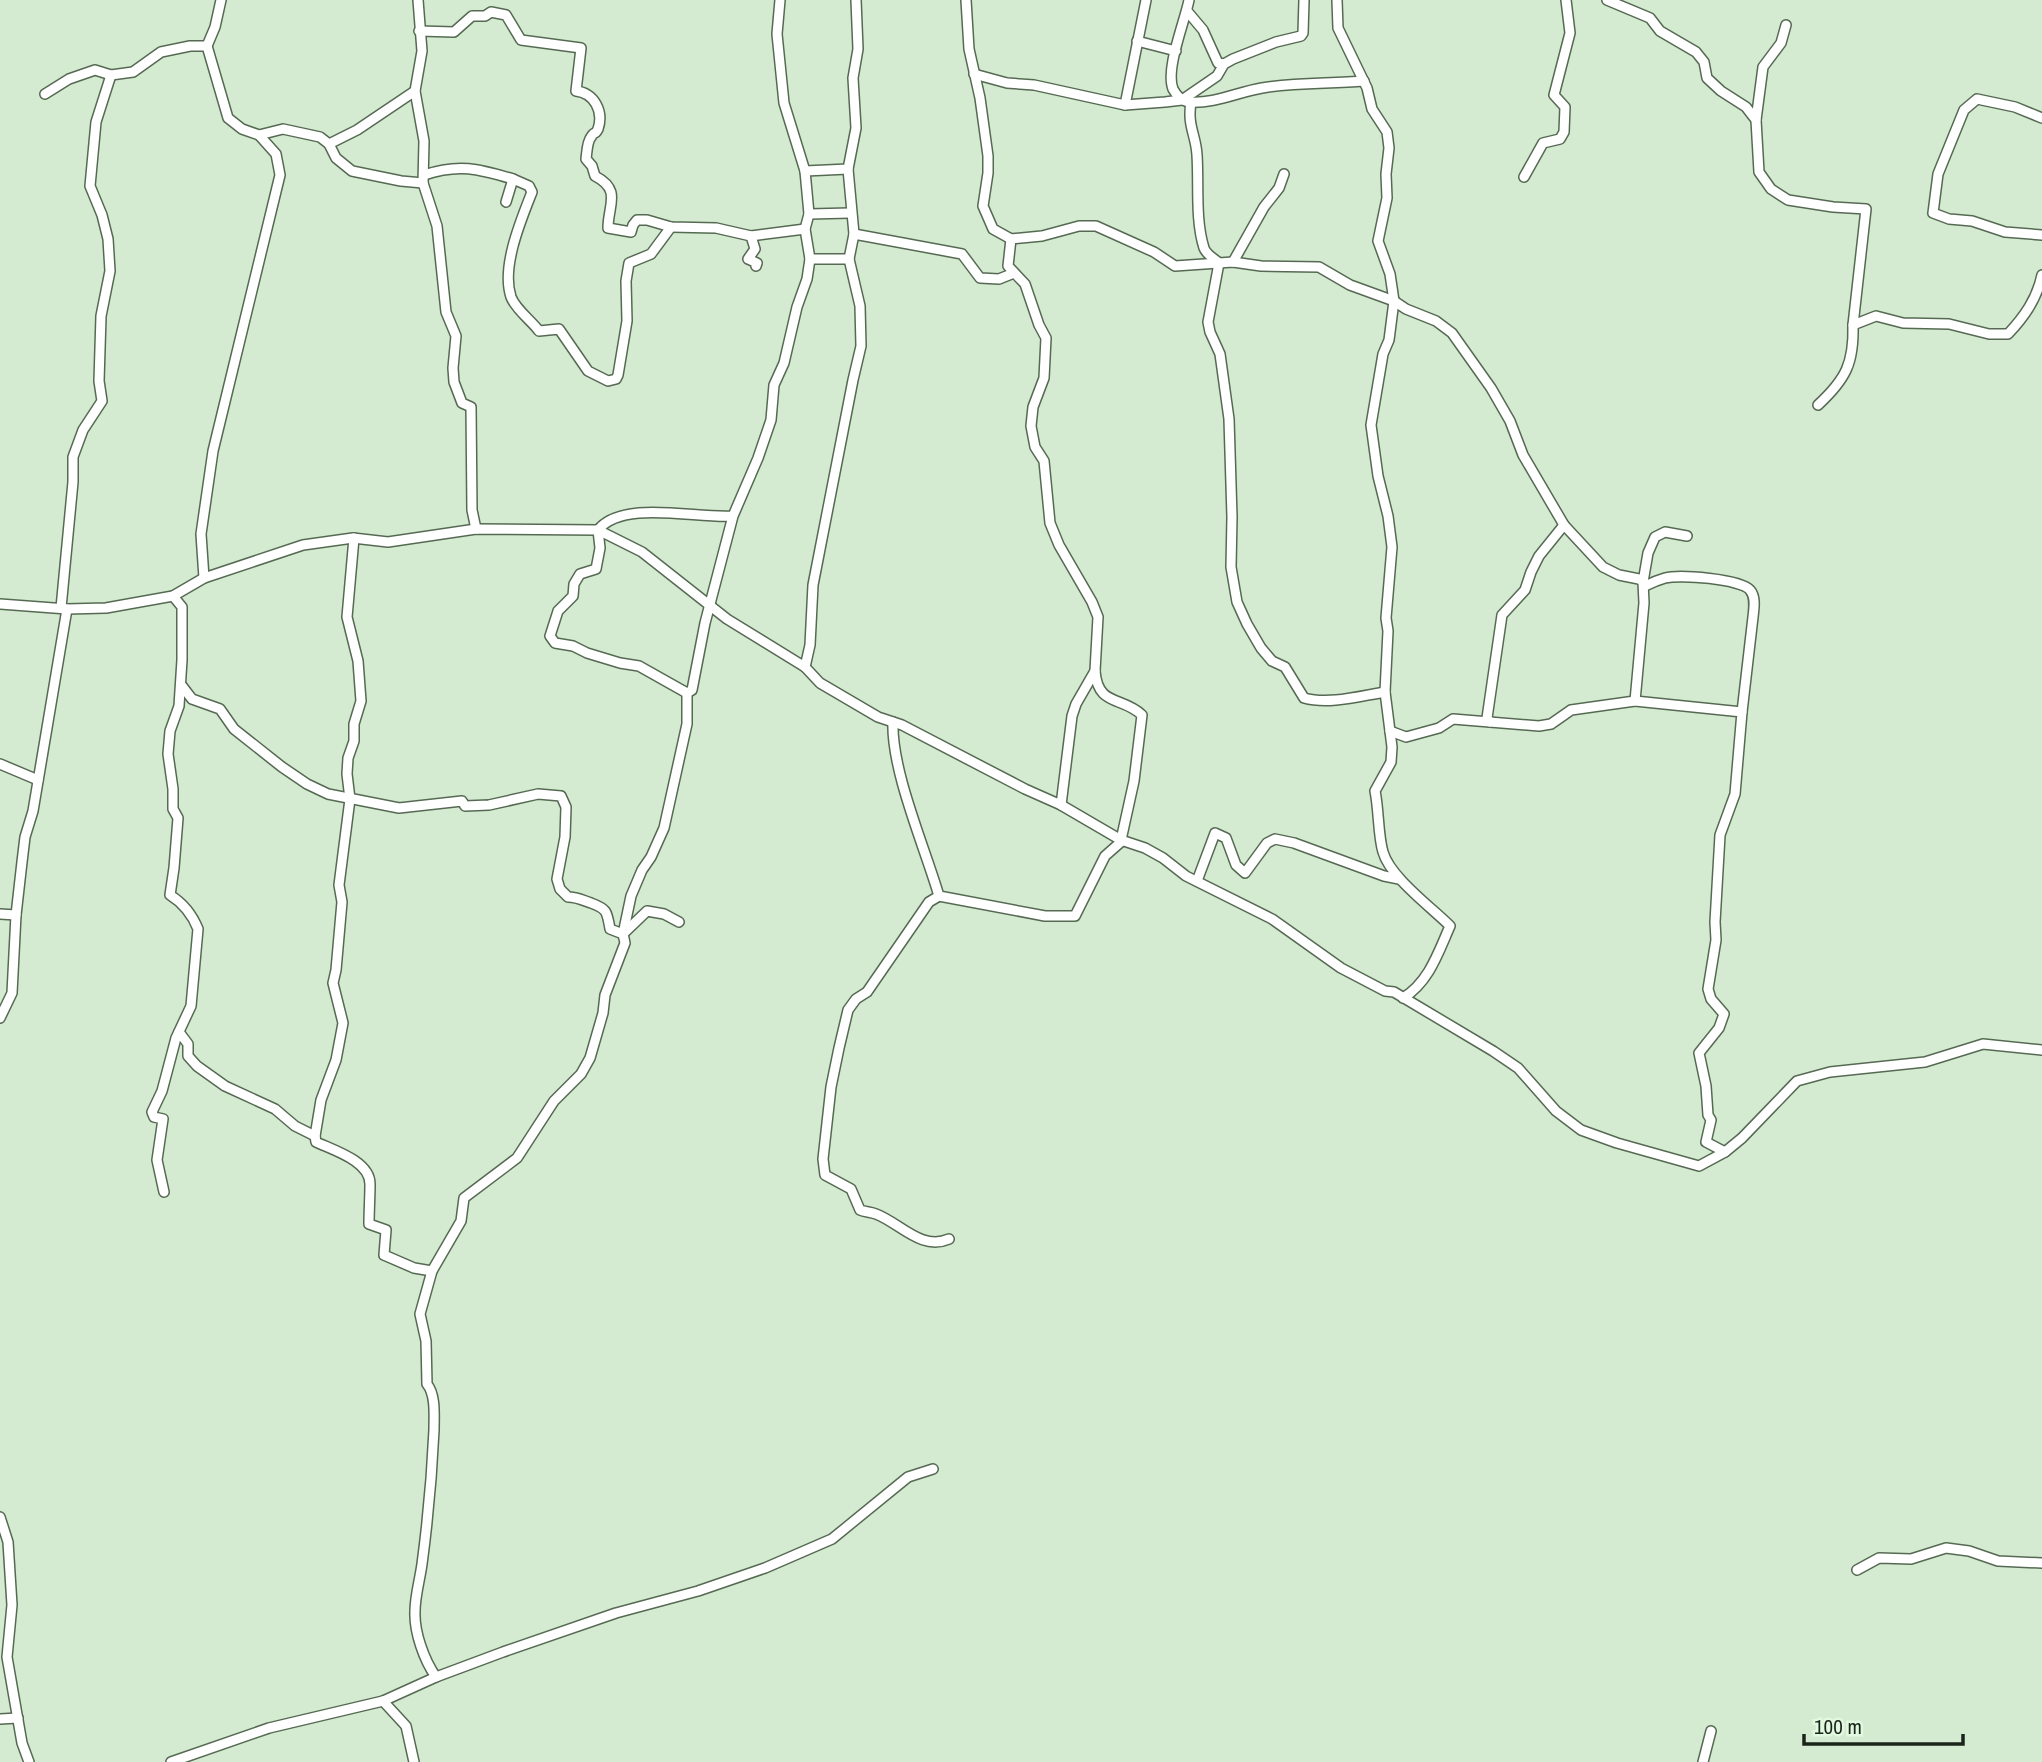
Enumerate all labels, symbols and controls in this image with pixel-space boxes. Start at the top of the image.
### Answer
scale bar [1804,1702,1963,1746]
text: 100 m [1814,1712,1862,1741]

